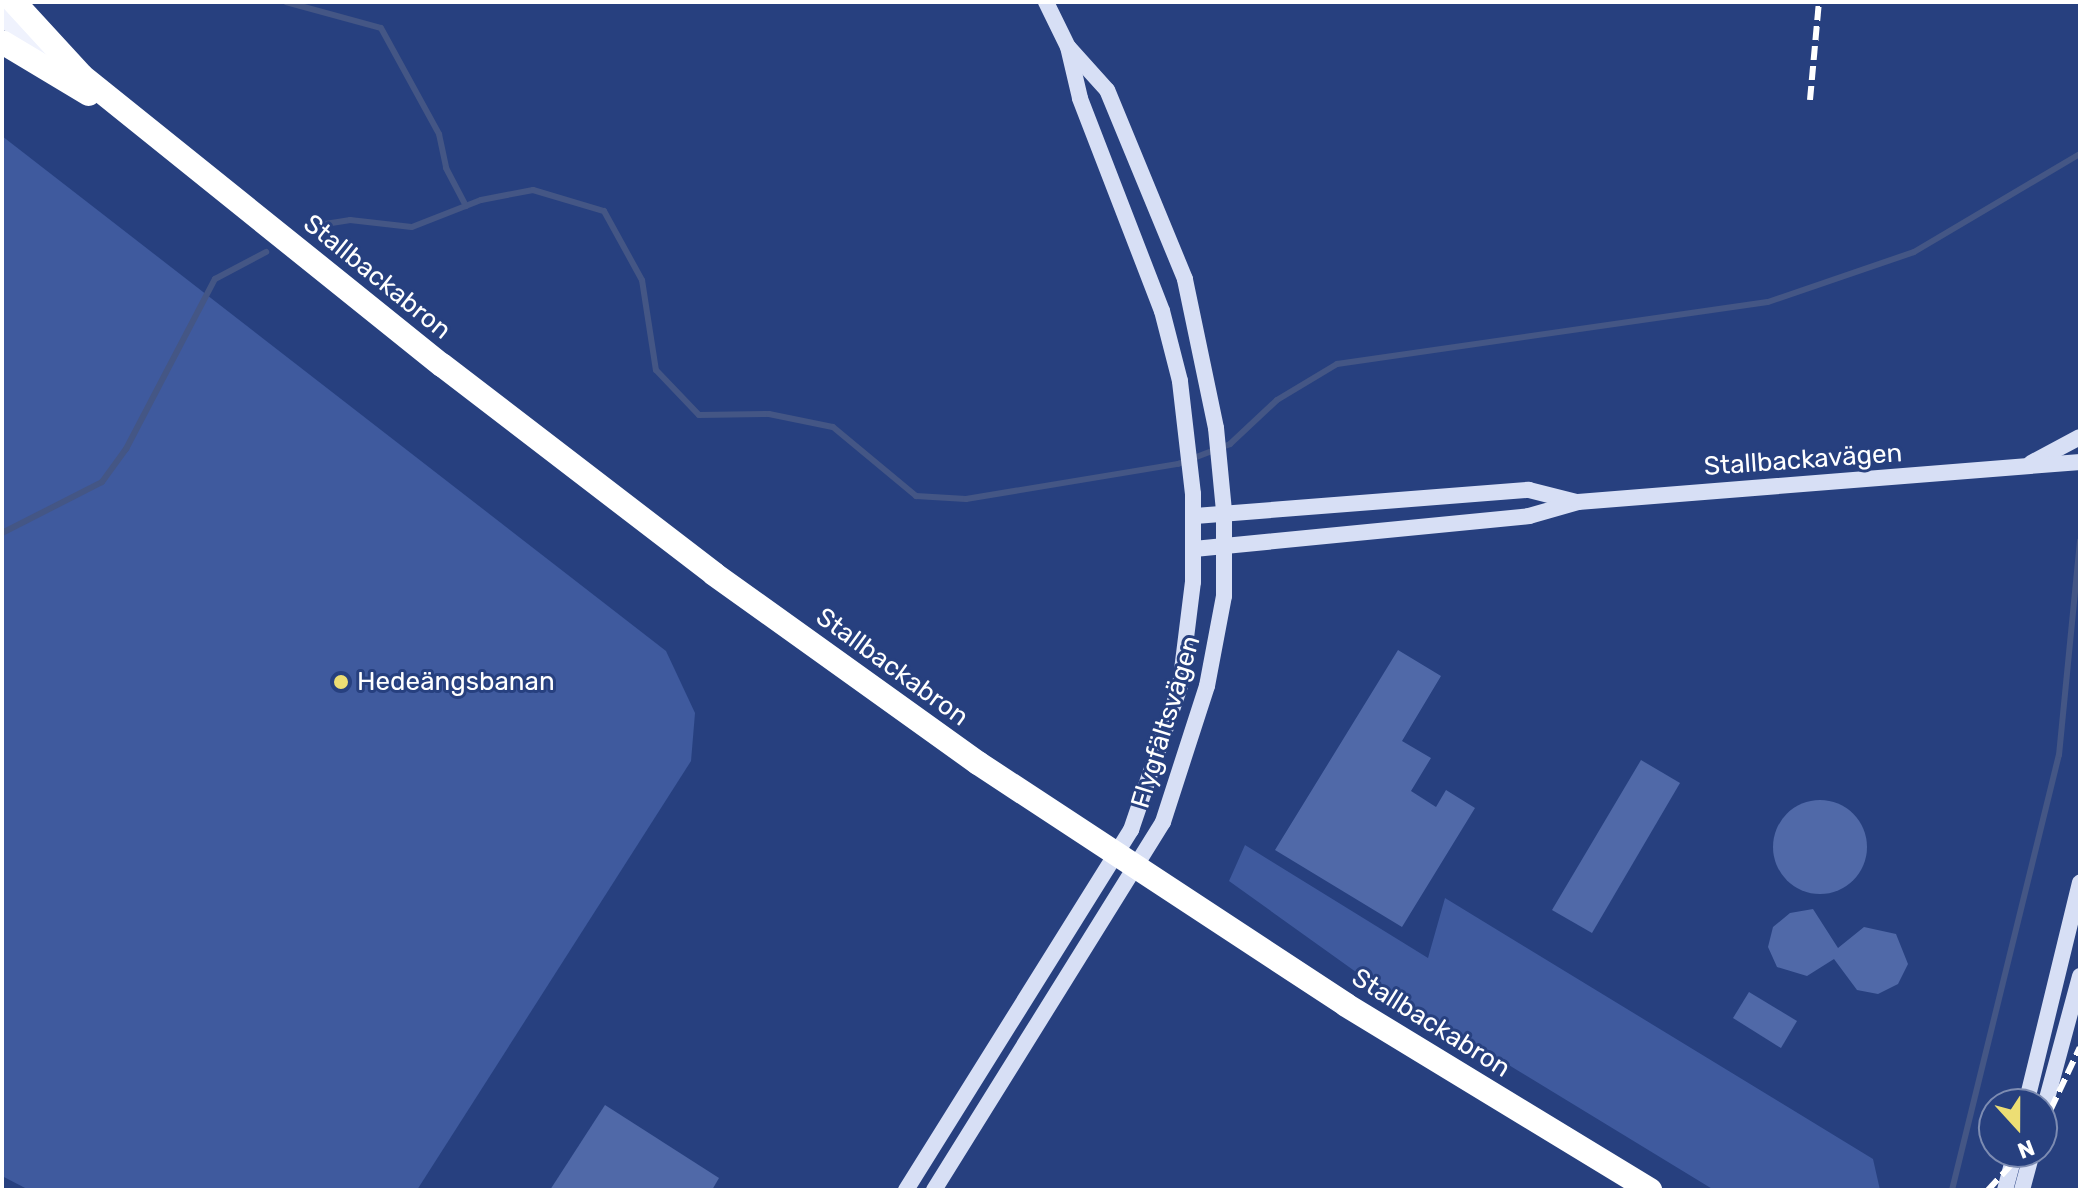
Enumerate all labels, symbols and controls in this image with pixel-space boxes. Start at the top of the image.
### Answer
street label: Stallbackabron [297,208,457,346]
street label: Stallbackavägen [1703,438,1903,482]
street label: Stallbackabron [810,601,974,733]
street label: Flygfältsvägen [1125,632,1207,812]
place label: Hedeängsbanan [357,666,555,698]
marker: Hedeängsbanan [332,673,350,691]
street label: Stallbackabron [1346,962,1516,1084]
north arrow [1978,1088,2058,1168]
text: N [2014,1134,2038,1164]

